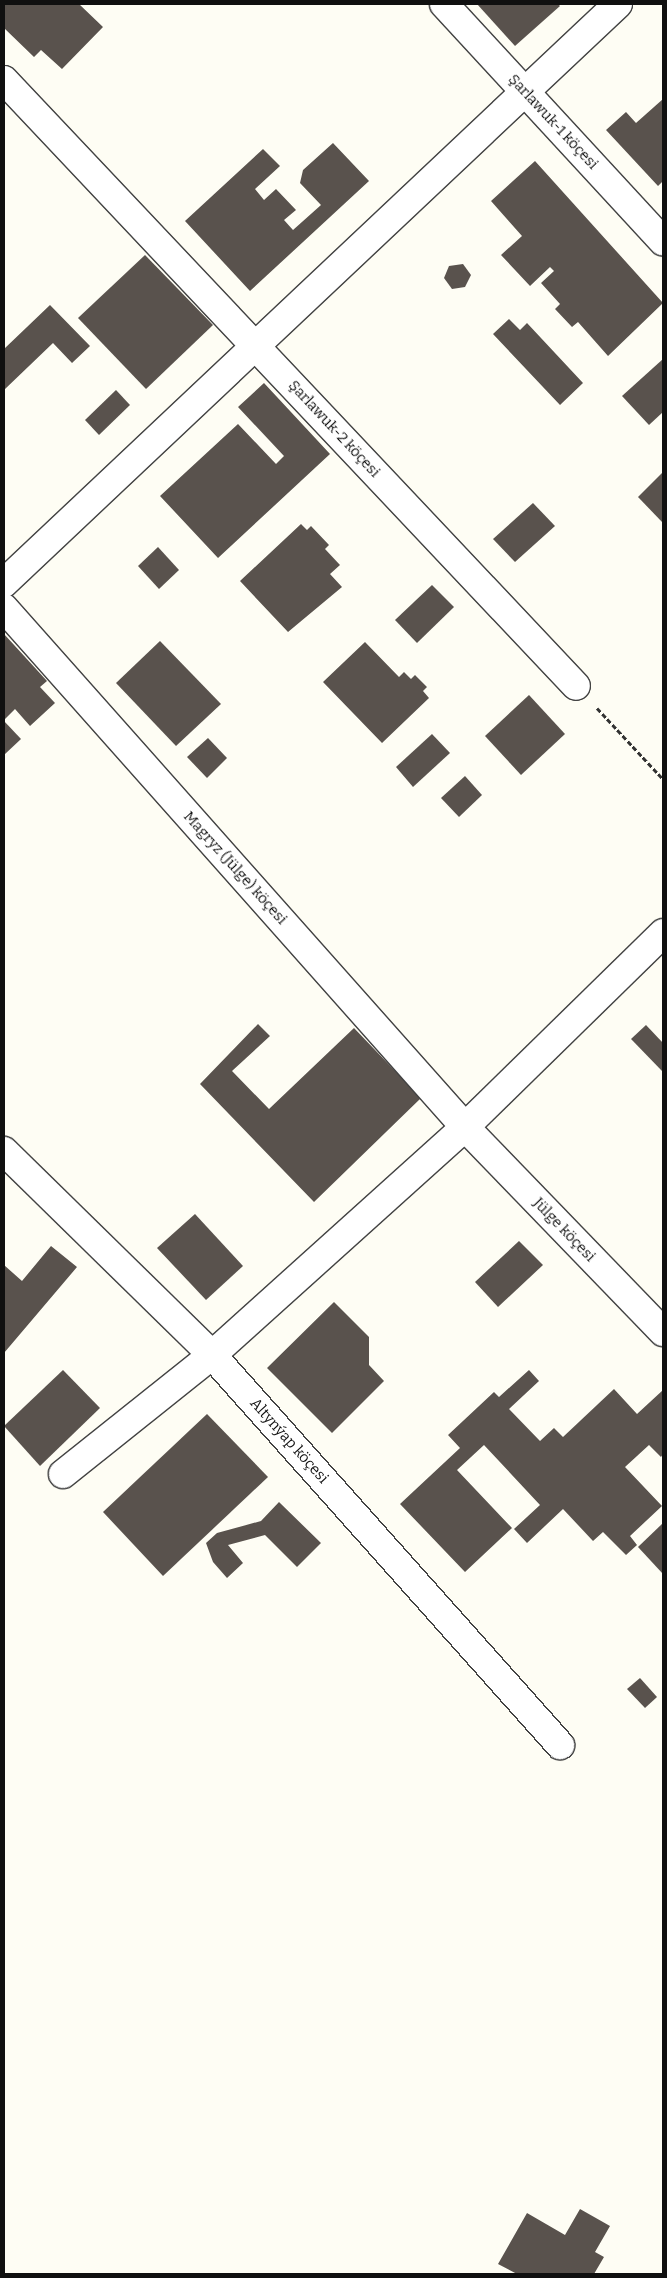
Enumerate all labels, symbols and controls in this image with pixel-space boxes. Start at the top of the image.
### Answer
street label: Şarlawuk-1 köçesi [504,71,602,173]
street label: Şarlawuk-2 köçesi [284,377,384,481]
street label: Magryz (Jülge) köçesi [180,808,290,928]
street label: Jülge köçesi [529,1194,599,1266]
street label: Altynýap köçesi [246,1395,332,1487]

